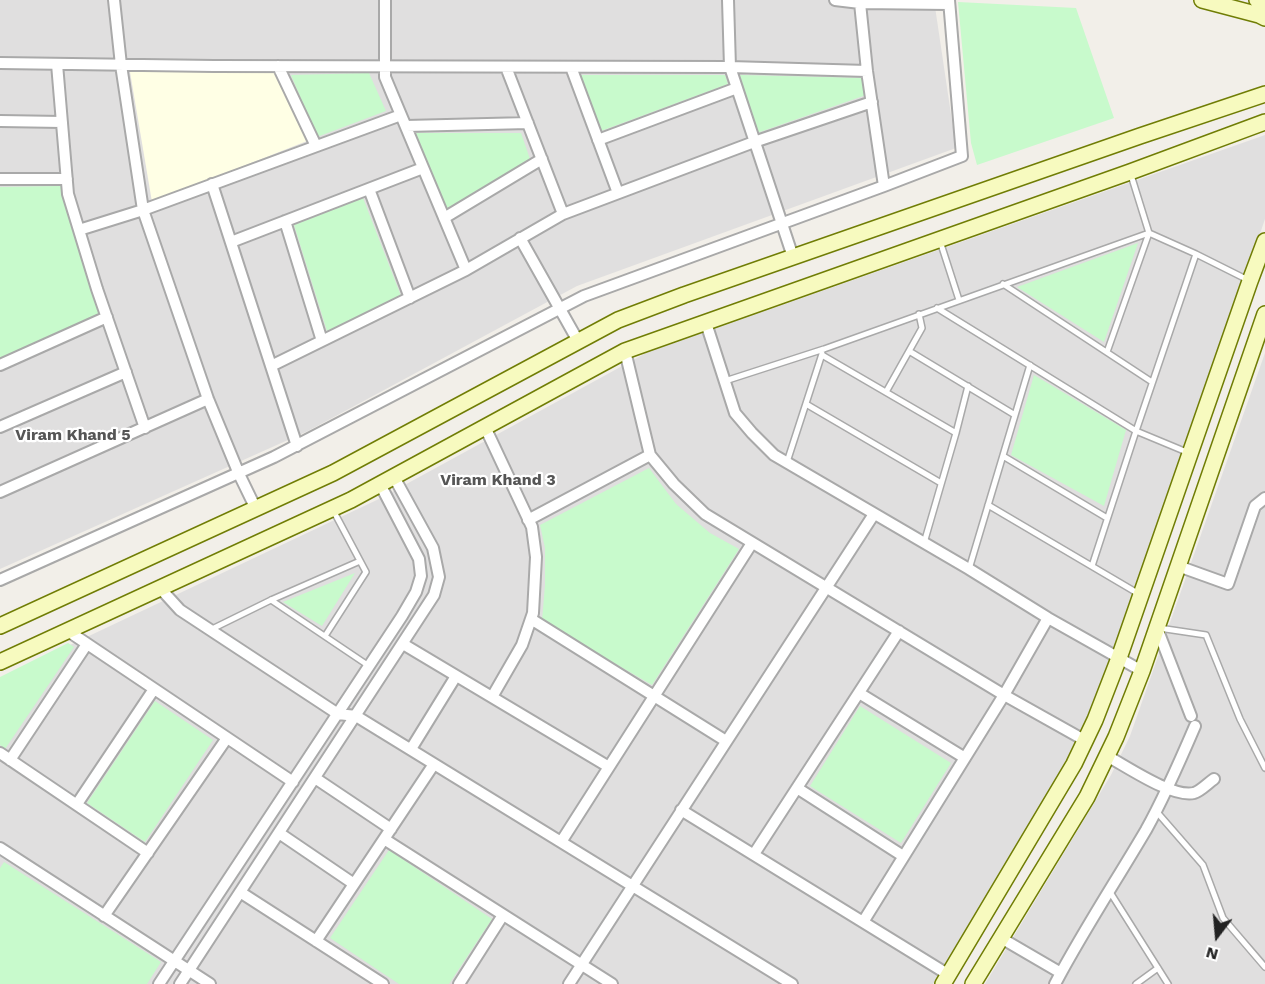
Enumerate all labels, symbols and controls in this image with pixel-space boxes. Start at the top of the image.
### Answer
district label: Viram Khand 5 [15,425,131,445]
district label: Viram Khand 3 [440,470,556,490]
north arrow [1187,906,1247,966]
text: N [1204,943,1220,965]

